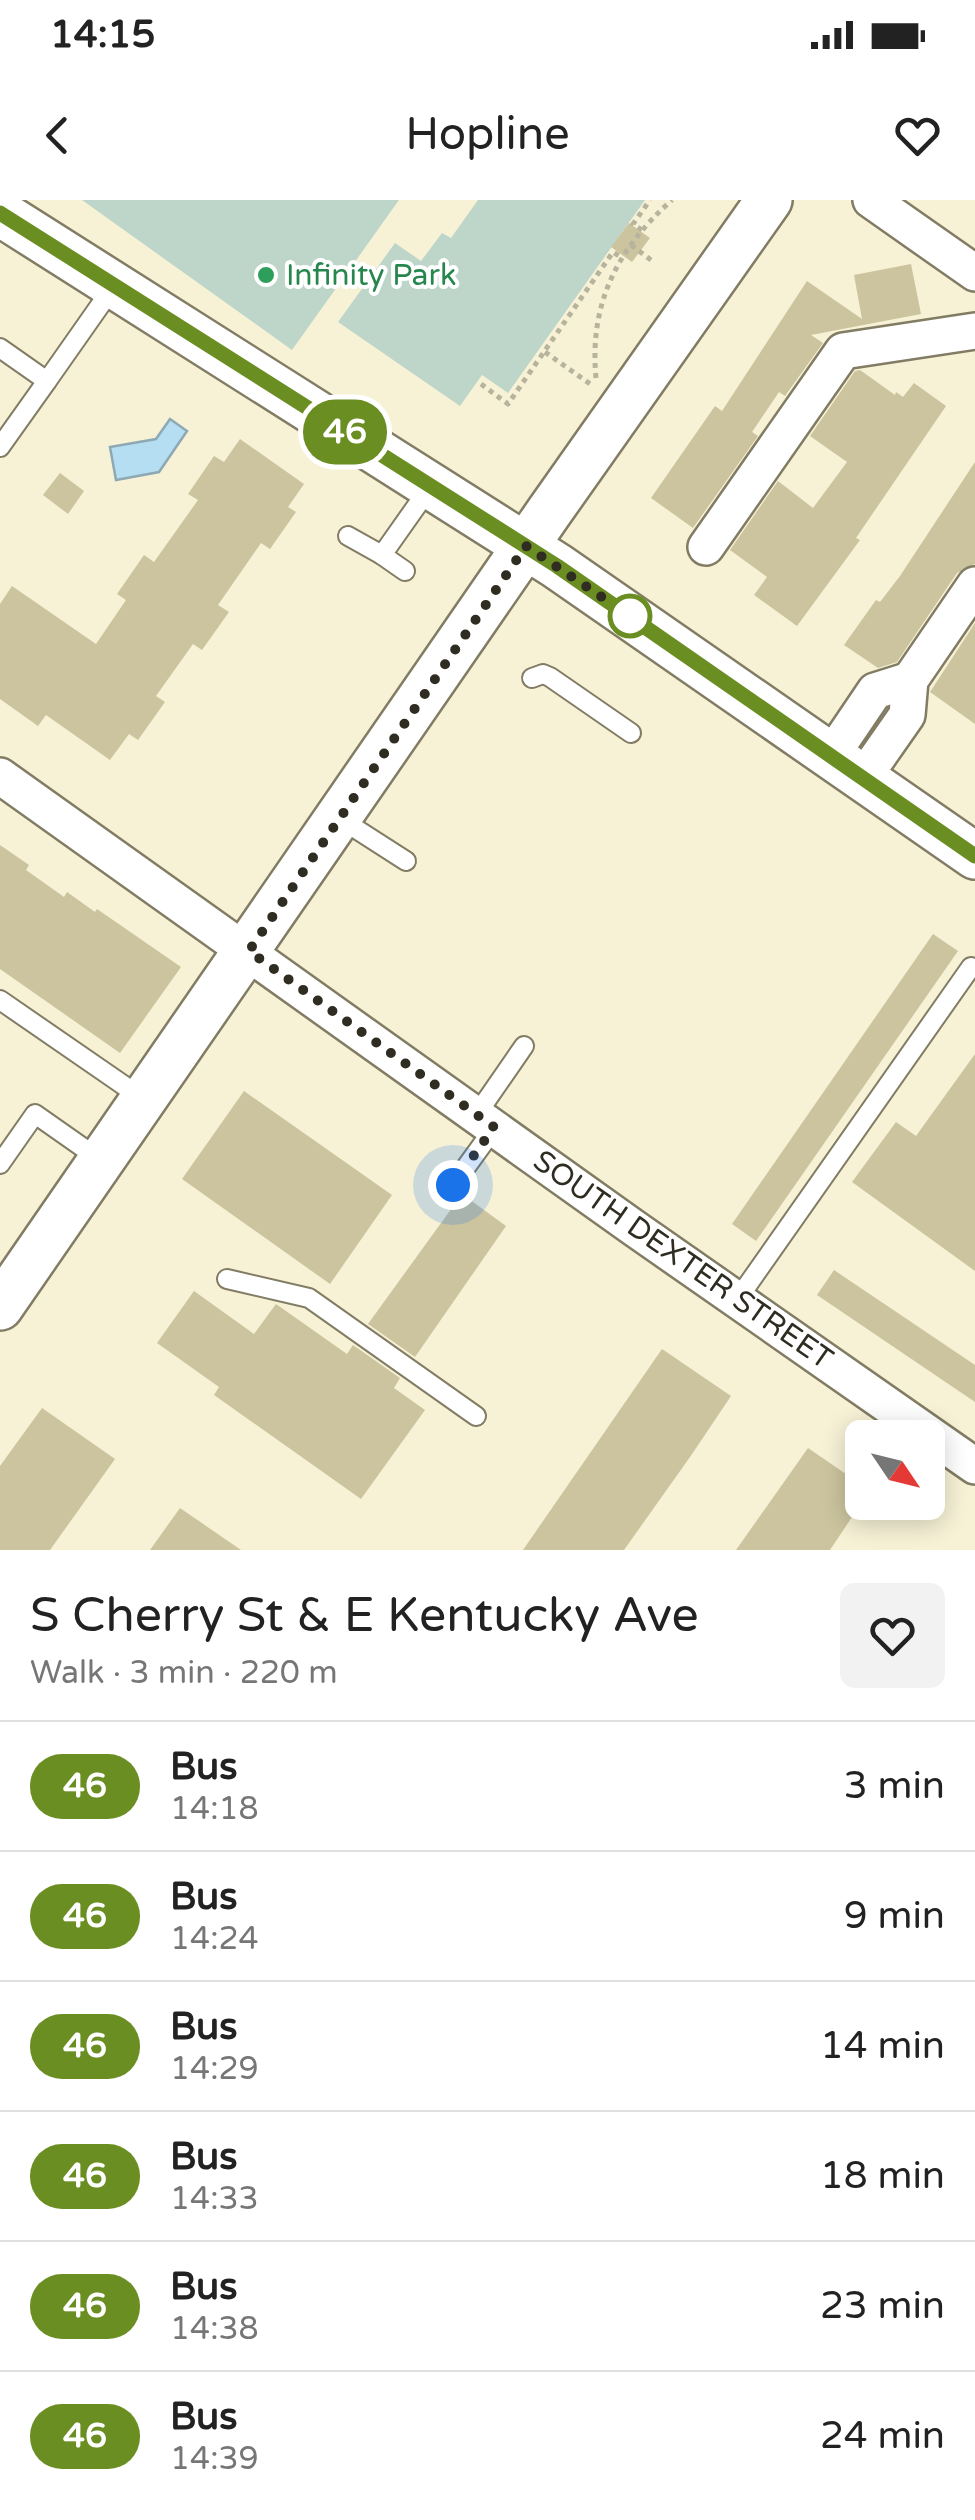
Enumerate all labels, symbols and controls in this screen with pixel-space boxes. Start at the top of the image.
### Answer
text: 14:15 [50,12,155,58]
icon: back [30,108,85,163]
text: Hopline [405,108,570,162]
icon: heart [890,108,945,163]
place label: Infinity Park [286,257,456,294]
marker: Infinity Park [255,264,277,286]
line badge: 46 [300,400,390,464]
text: 46 [323,411,367,453]
unlabelled marker [609,595,651,637]
street label: SOUTH DEXTER STREET [526,1142,840,1378]
your location [428,1160,478,1210]
north arrow [845,1420,945,1520]
map controls [845,1420,945,1520]
button: heart [840,1583,945,1688]
text: S Cherry St & E Kentucky Ave [30,1587,699,1645]
text: Walk · 3 min · 220 m [30,1654,338,1692]
text: Bus [170,1744,237,1790]
text: 3 min [844,1763,945,1809]
text: 46 [63,1765,107,1807]
text: 14:18 [170,1790,259,1828]
text: Bus [170,1874,237,1920]
text: 9 min [844,1893,945,1939]
text: 46 [63,1895,107,1937]
text: 14:24 [170,1920,259,1958]
text: Bus [170,2004,237,2050]
text: 14 min [820,2023,945,2069]
text: 46 [63,2025,107,2067]
text: 14:29 [170,2050,259,2088]
text: Bus [170,2134,237,2180]
text: 18 min [820,2153,945,2199]
text: 46 [63,2155,107,2197]
text: 14:33 [170,2180,259,2218]
text: Bus [170,2264,237,2310]
text: 23 min [820,2283,945,2329]
text: 46 [63,2285,107,2327]
text: 14:38 [170,2310,259,2348]
text: Bus [170,2394,237,2440]
text: 24 min [820,2413,945,2459]
text: 46 [63,2415,107,2457]
text: 14:39 [170,2440,259,2478]

